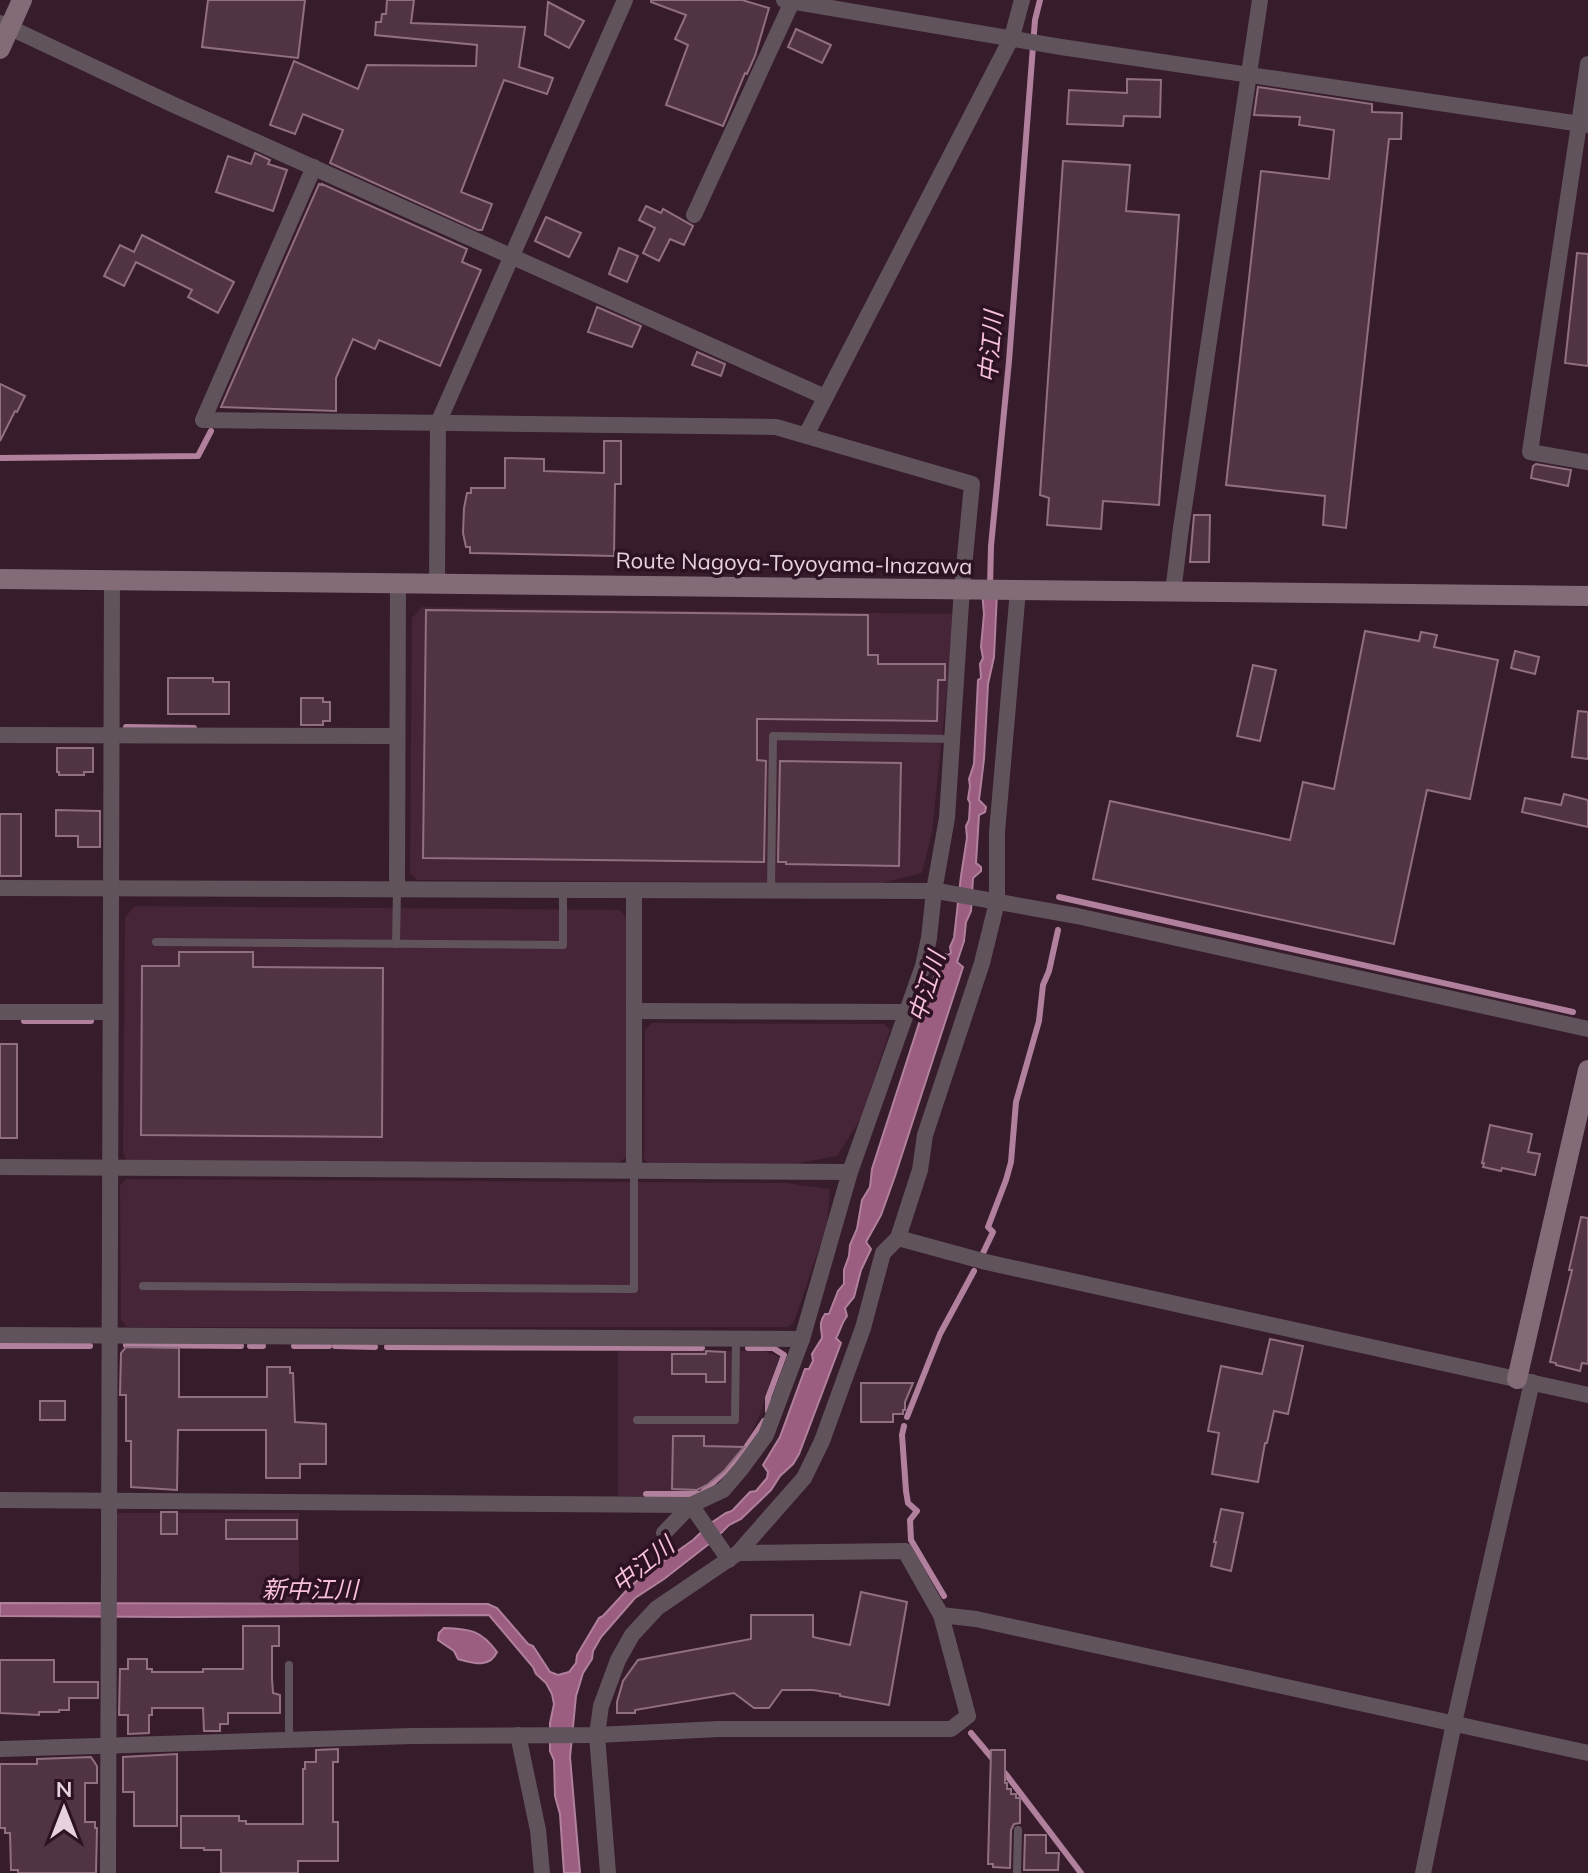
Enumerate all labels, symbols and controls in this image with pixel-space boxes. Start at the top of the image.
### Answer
water label: 中江川 [972,307,1008,384]
street label: Route Nagoya-Toyoyama-Inazawa [615,546,973,580]
water label: 中江川 [901,945,952,1026]
water label: 中江川 [605,1528,682,1599]
water label: 新中江川 [262,1574,361,1604]
north arrow [24,1769,104,1849]
text: N [56,1775,72,1803]

